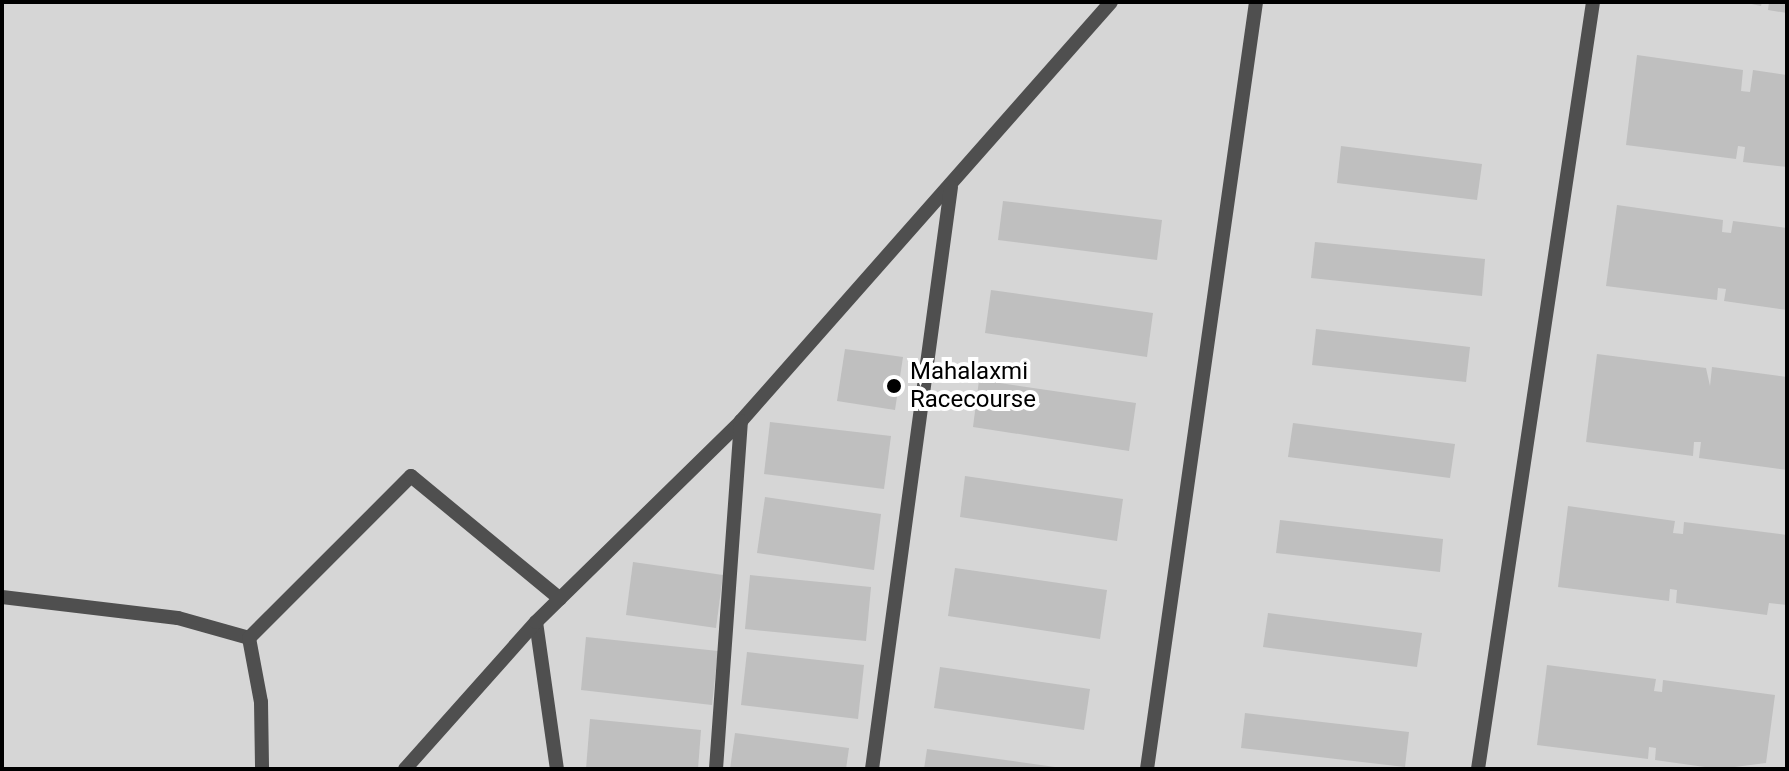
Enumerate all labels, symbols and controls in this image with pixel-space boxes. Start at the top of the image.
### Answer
place label: Mahalaxmi Racecourse [910,358,1036,414]
marker: Mahalaxmi Racecourse [885,377,903,395]

